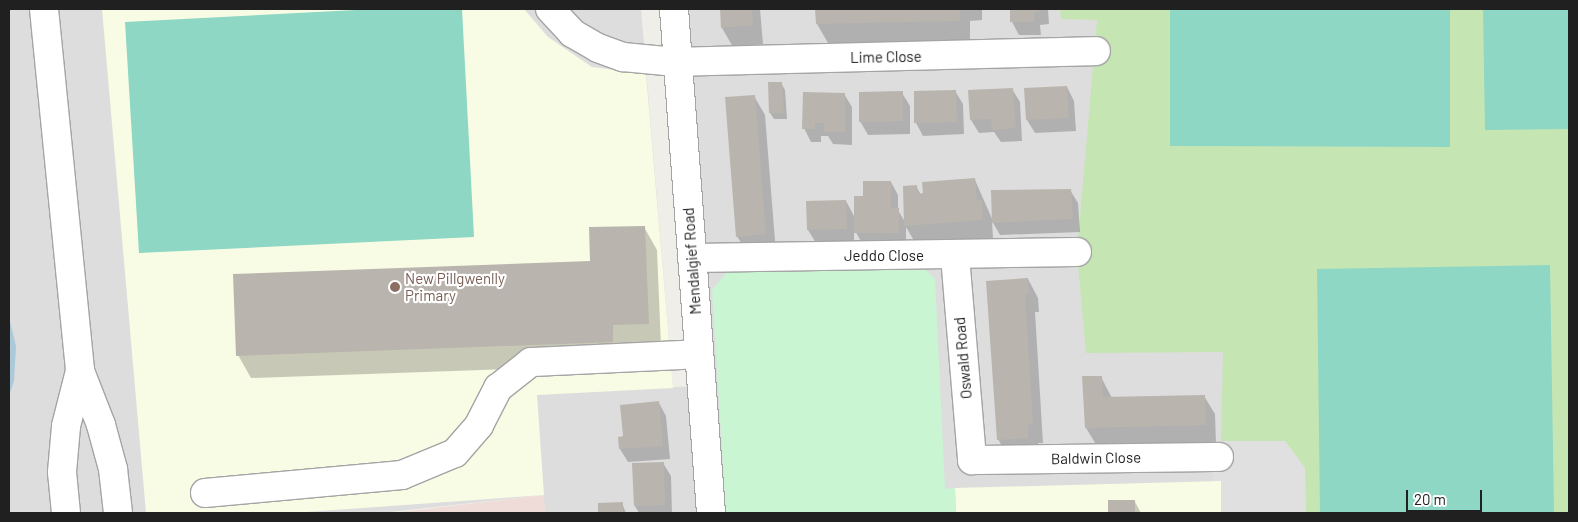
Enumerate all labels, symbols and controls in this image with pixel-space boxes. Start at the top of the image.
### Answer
street label: Lime Close [850,47,922,67]
street label: Mendalgief Road [679,207,705,315]
street label: Jeddo Close [844,247,924,265]
place label: New Pillgwenlly Primary [405,269,505,304]
marker: New Pillgwenlly Primary [389,281,401,293]
street label: Oswald Road [950,316,976,400]
street label: Baldwin Close [1051,448,1141,468]
scale bar [1408,480,1484,512]
text: 20 m [1414,490,1446,508]

